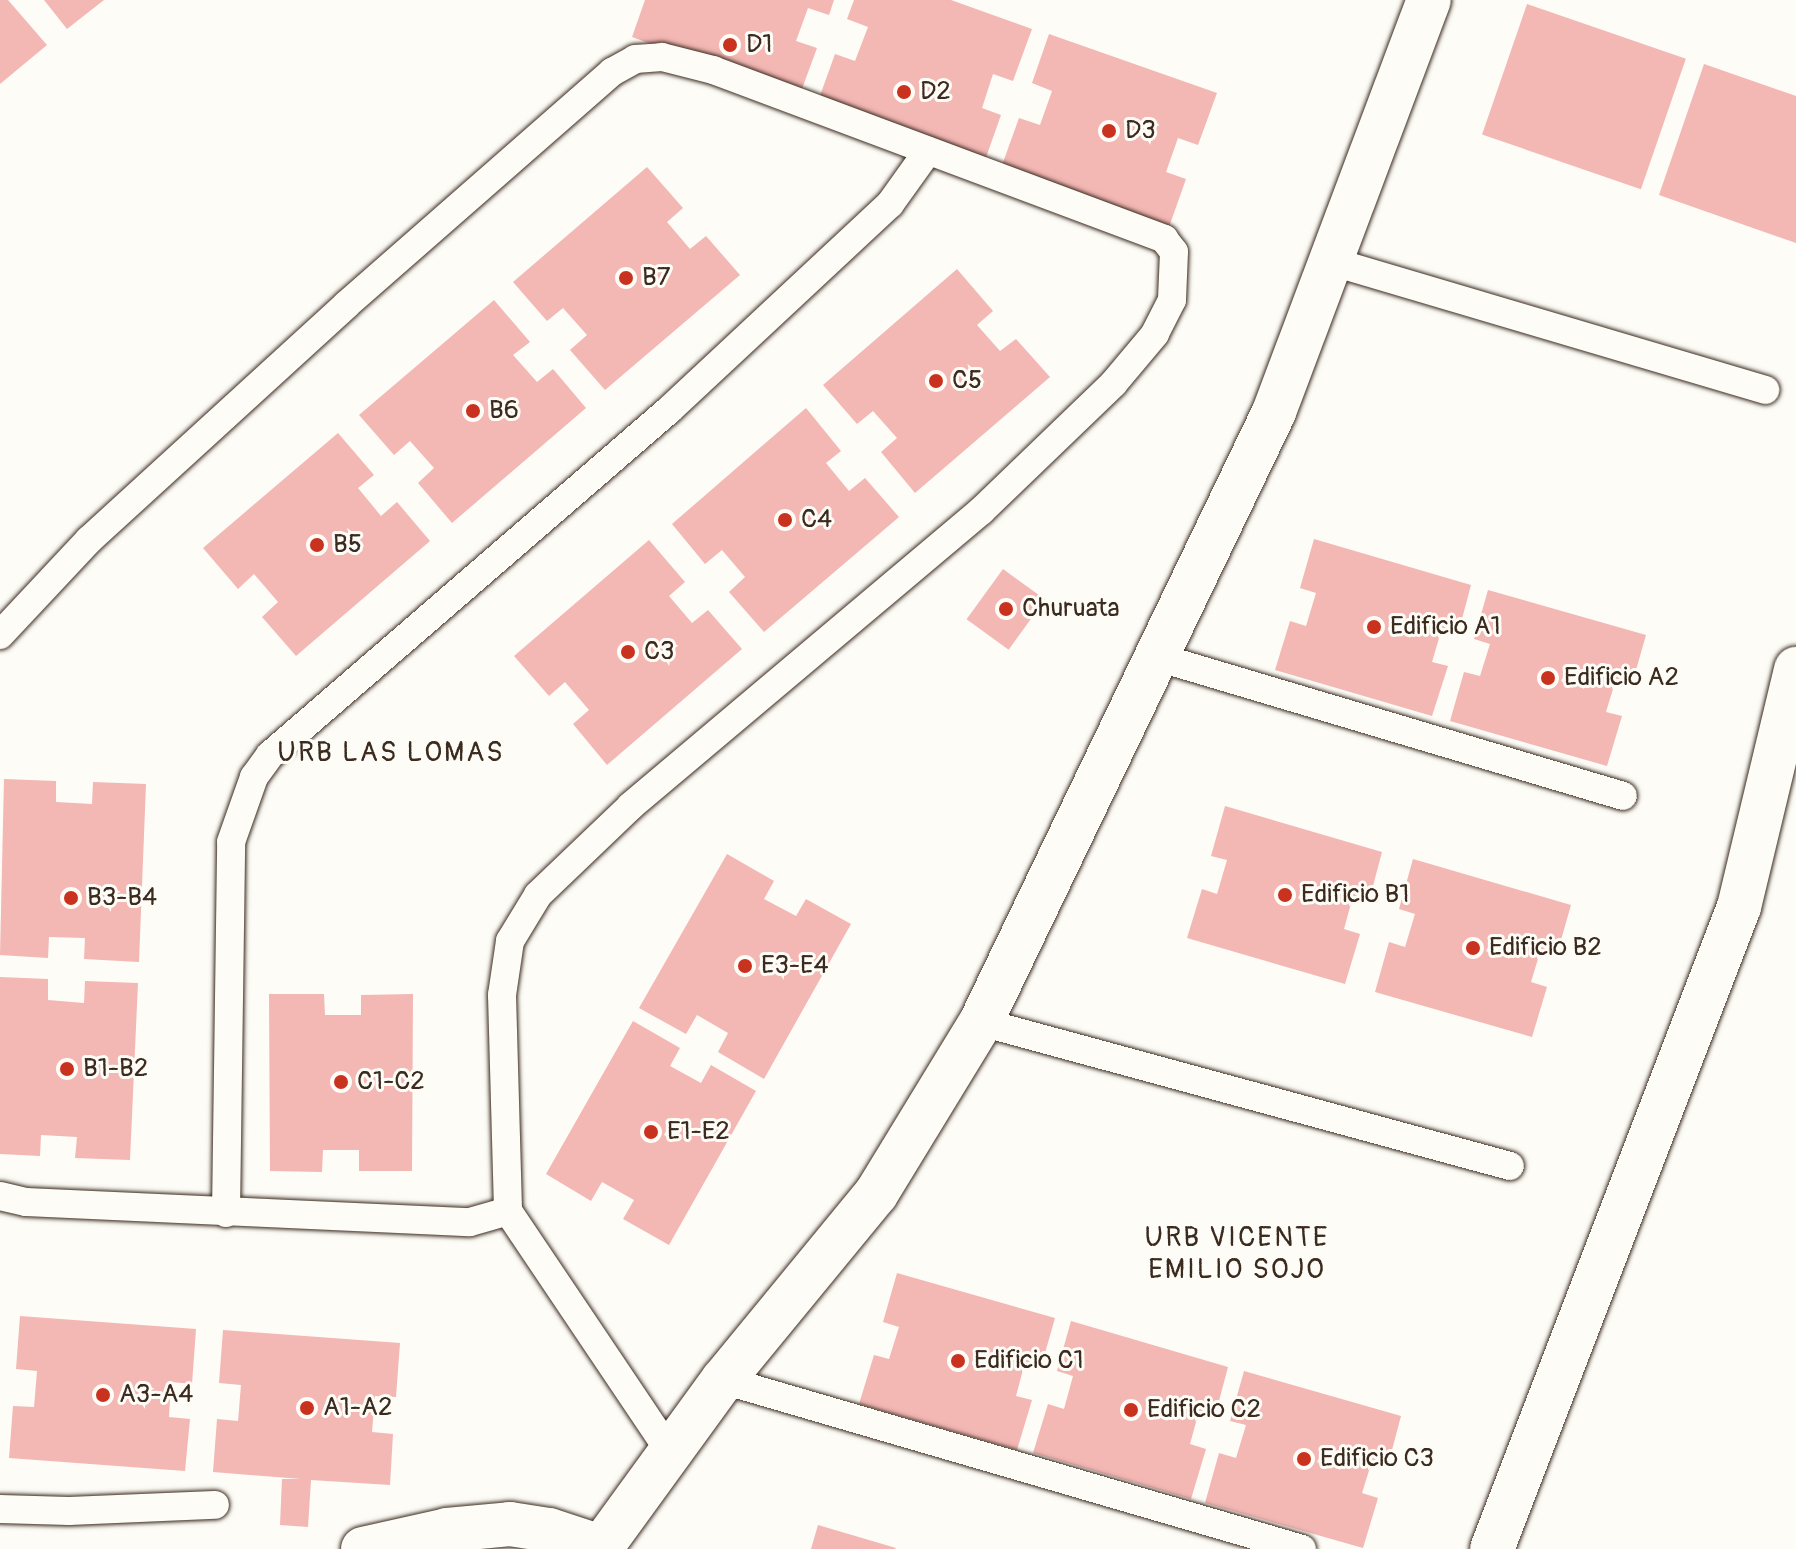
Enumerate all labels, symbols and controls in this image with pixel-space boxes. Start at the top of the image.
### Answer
place label: D1 [746,29,772,61]
marker: D1 [721,36,739,54]
place label: D2 [920,76,951,108]
marker: D2 [895,83,913,101]
place label: D3 [1125,115,1156,147]
marker: D3 [1100,122,1118,140]
place label: B7 [642,262,670,294]
marker: B7 [617,269,635,287]
place label: C5 [952,365,982,397]
marker: C5 [927,372,945,390]
place label: B6 [489,395,519,427]
marker: B6 [464,402,482,420]
place label: C4 [801,504,832,536]
marker: C4 [776,511,794,529]
place label: B5 [333,529,362,561]
marker: B5 [308,536,326,554]
place label: Churuata [1022,593,1120,625]
marker: Churuata [997,600,1015,618]
place label: Edificio A1 [1390,611,1501,643]
marker: Edificio A1 [1365,618,1383,636]
place label: C3 [644,636,675,668]
marker: C3 [619,643,637,661]
place label: Edificio A2 [1564,662,1679,694]
marker: Edificio A2 [1539,669,1557,687]
district label: URB LAS LOMAS [277,736,505,770]
place label: Edificio B1 [1301,879,1409,911]
place label: B3-B4 [87,882,157,914]
marker: Edificio B1 [1276,886,1294,904]
marker: B3-B4 [62,889,80,907]
place label: Edificio B2 [1489,932,1602,964]
marker: Edificio B2 [1464,939,1482,957]
place label: E3-E4 [761,950,829,982]
marker: E3-E4 [736,957,754,975]
place label: B1-B2 [83,1053,148,1085]
marker: B1-B2 [58,1060,76,1078]
place label: C1-C2 [357,1066,425,1098]
marker: C1-C2 [332,1073,350,1091]
place label: E1-E2 [667,1116,730,1148]
marker: E1-E2 [642,1123,660,1141]
district label: URB VICENTE EMILIO SOJO [1145,1221,1329,1287]
place label: Edificio C1 [974,1345,1084,1377]
marker: Edificio C1 [949,1352,967,1370]
place label: A3-A4 [119,1379,193,1411]
marker: A3-A4 [94,1386,112,1404]
place label: A1-A2 [323,1392,393,1424]
place label: Edificio C2 [1147,1394,1261,1426]
marker: A1-A2 [298,1399,316,1417]
marker: Edificio C2 [1122,1401,1140,1419]
place label: Edificio C3 [1320,1443,1434,1475]
marker: Edificio C3 [1295,1450,1313,1468]

